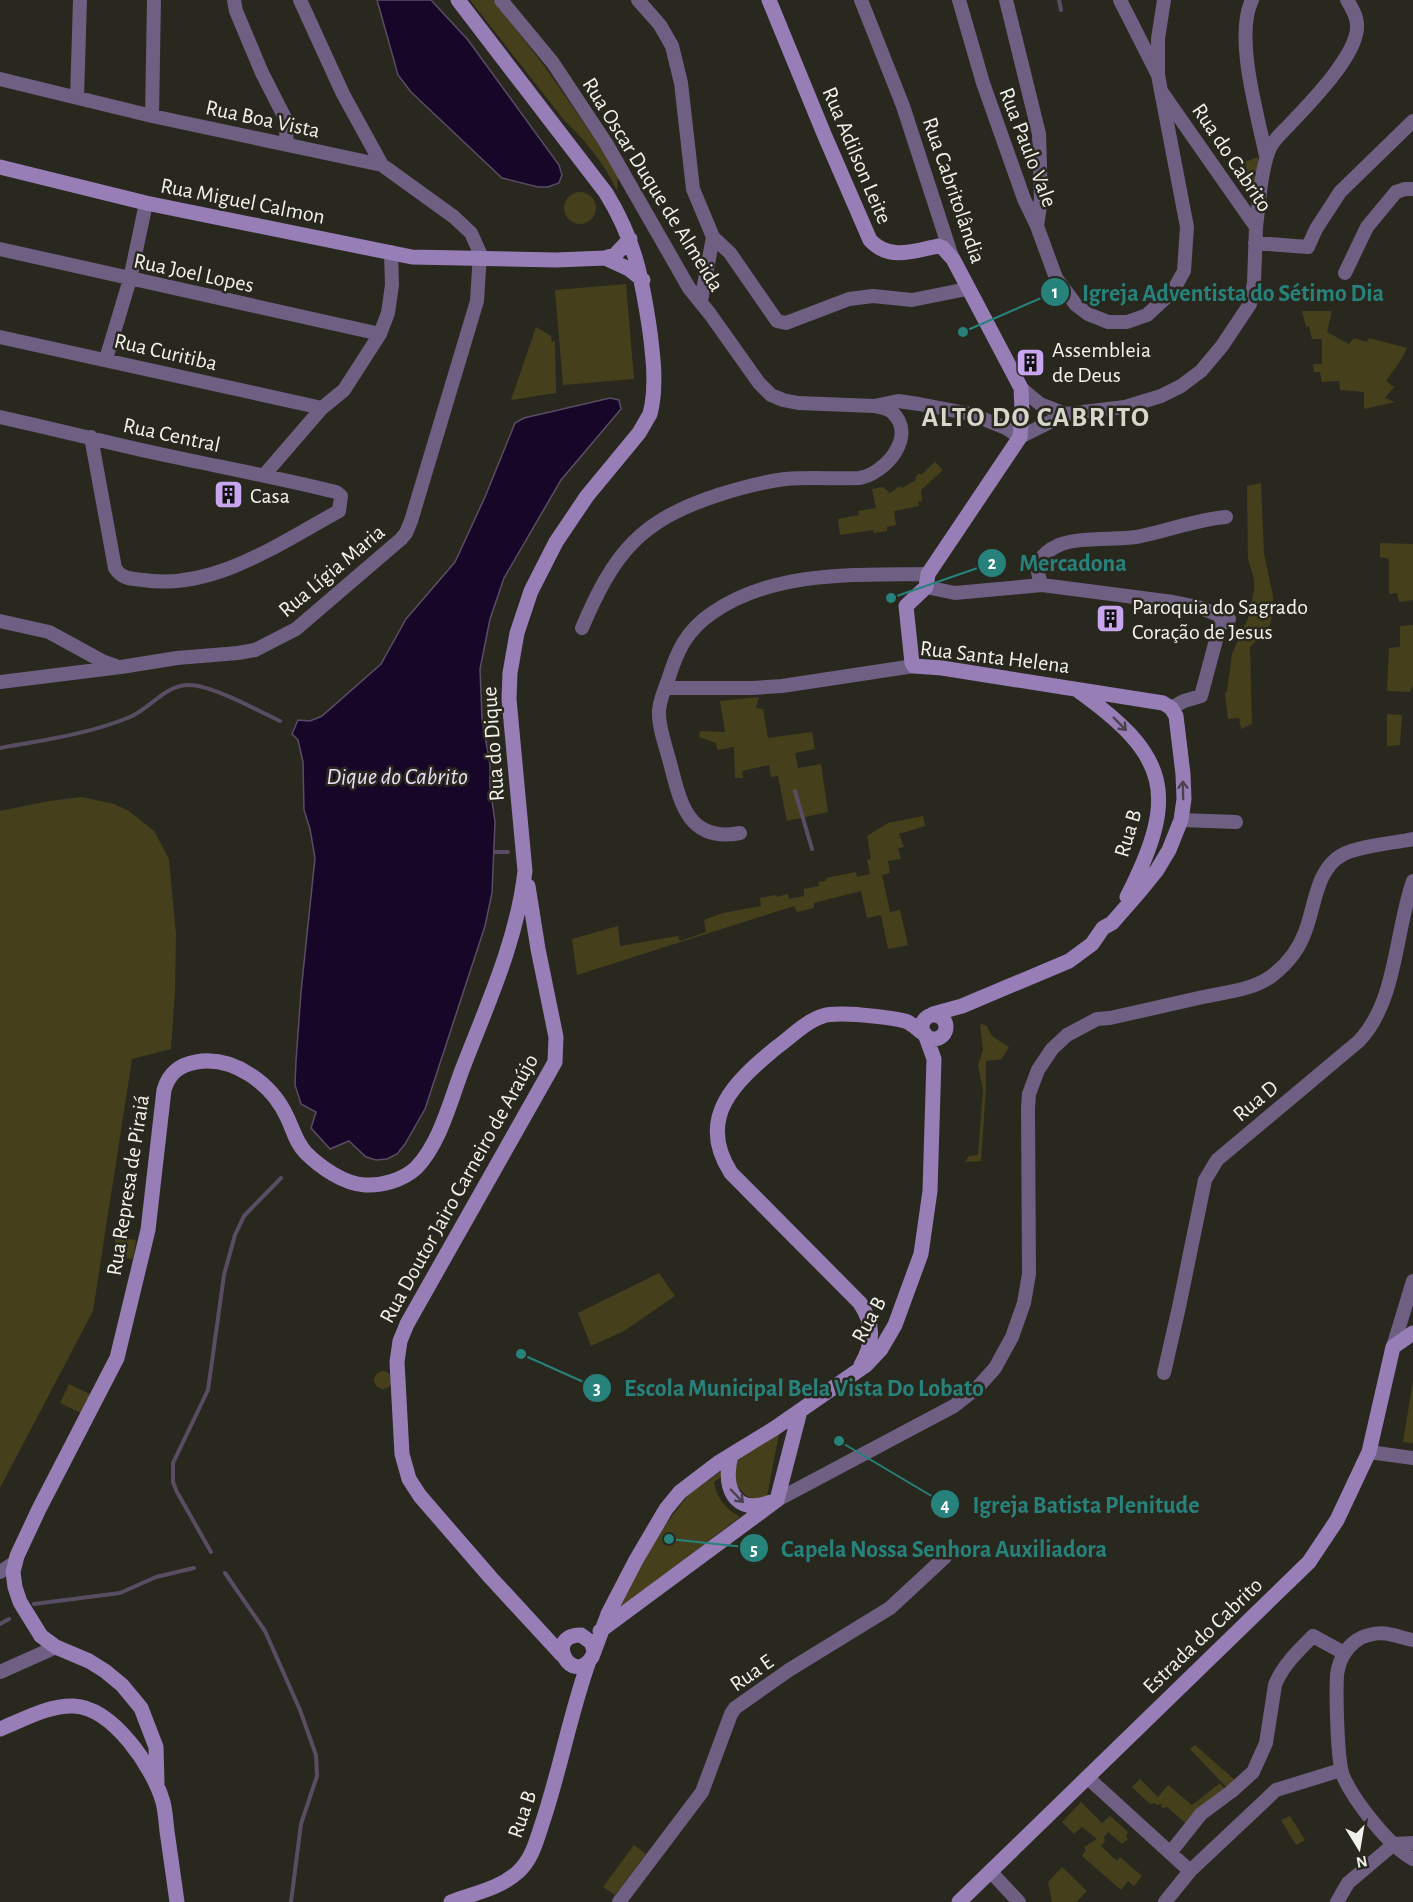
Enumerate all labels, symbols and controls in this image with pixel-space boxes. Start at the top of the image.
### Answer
street label: Rua Oscar Duque de Almeida [578,74,728,295]
street label: Rua Adilson Leite [818,84,896,227]
street label: Rua Paulo Vale [995,85,1061,210]
street label: Rua Boa Vista [204,96,322,142]
street label: Rua do Cabrito [1188,99,1276,216]
street label: Rua Cabritolândia [919,114,989,266]
street label: Rua Miguel Calmon [159,174,327,228]
street label: Rua Joel Lopes [132,250,256,296]
callout: Igreja Adventista do Sétimo Dia [1040,271,1396,313]
text: Igreja Adventista do Sétimo Dia [1082,282,1384,306]
text: 1 [1052,284,1058,302]
street label: Rua Curitiba [112,329,219,375]
place label: Assembleia de Deus [1052,339,1151,386]
building icon: Assembleia de Deus [1015,346,1047,378]
district label: ALTO DO CABRITO [922,404,1150,432]
street label: Rua Central [121,414,222,456]
building icon: Casa [213,479,245,511]
place label: Casa [250,485,290,507]
street label: Rua Lígia Maria [274,520,389,621]
callout: Mercadona [977,542,1138,584]
text: Mercadona [1019,552,1127,576]
text: 2 [988,555,997,573]
place label: Paroquia do Sagrado Coração de Jesus [1132,596,1308,643]
building icon: Paroquia do Sagrado Coração de Jesus [1095,603,1127,635]
street label: Rua Santa Helena [919,637,1071,677]
street label: Rua do Dique [478,686,508,802]
one-way arrow [1113,717,1128,732]
water label: Dique do Cabrito [326,765,468,789]
one-way arrow [1177,781,1189,801]
street label: Rua B [1110,807,1146,860]
street label: Rua Doutor Jairo Carneiro de Araújo [376,1050,542,1327]
street label: Rua D [1229,1076,1282,1126]
street label: Rua Represa de Piraiá [103,1093,153,1277]
street label: Rua B [847,1293,890,1346]
callout: Escola Municipal Bela Vista Do Lobato [582,1367,996,1409]
text: Escola Municipal Bela Vista Do Lobato [624,1377,984,1401]
text: 3 [593,1380,601,1398]
callout: Igreja Batista Plenitude [930,1483,1211,1525]
one-way arrow [729,1488,744,1503]
text: Igreja Batista Plenitude [972,1494,1200,1518]
text: 4 [940,1497,950,1515]
callout: Capela Nossa Senhora Auxiliadora [739,1527,1119,1569]
text: Capela Nossa Senhora Auxiliadora [781,1538,1107,1562]
text: 5 [750,1541,758,1559]
street label: Estrada do Cabrito [1139,1573,1267,1698]
street label: Rua E [726,1650,778,1695]
street label: Rua B [504,1788,540,1841]
north arrow [1329,1818,1389,1878]
text: N [1355,1853,1369,1871]

